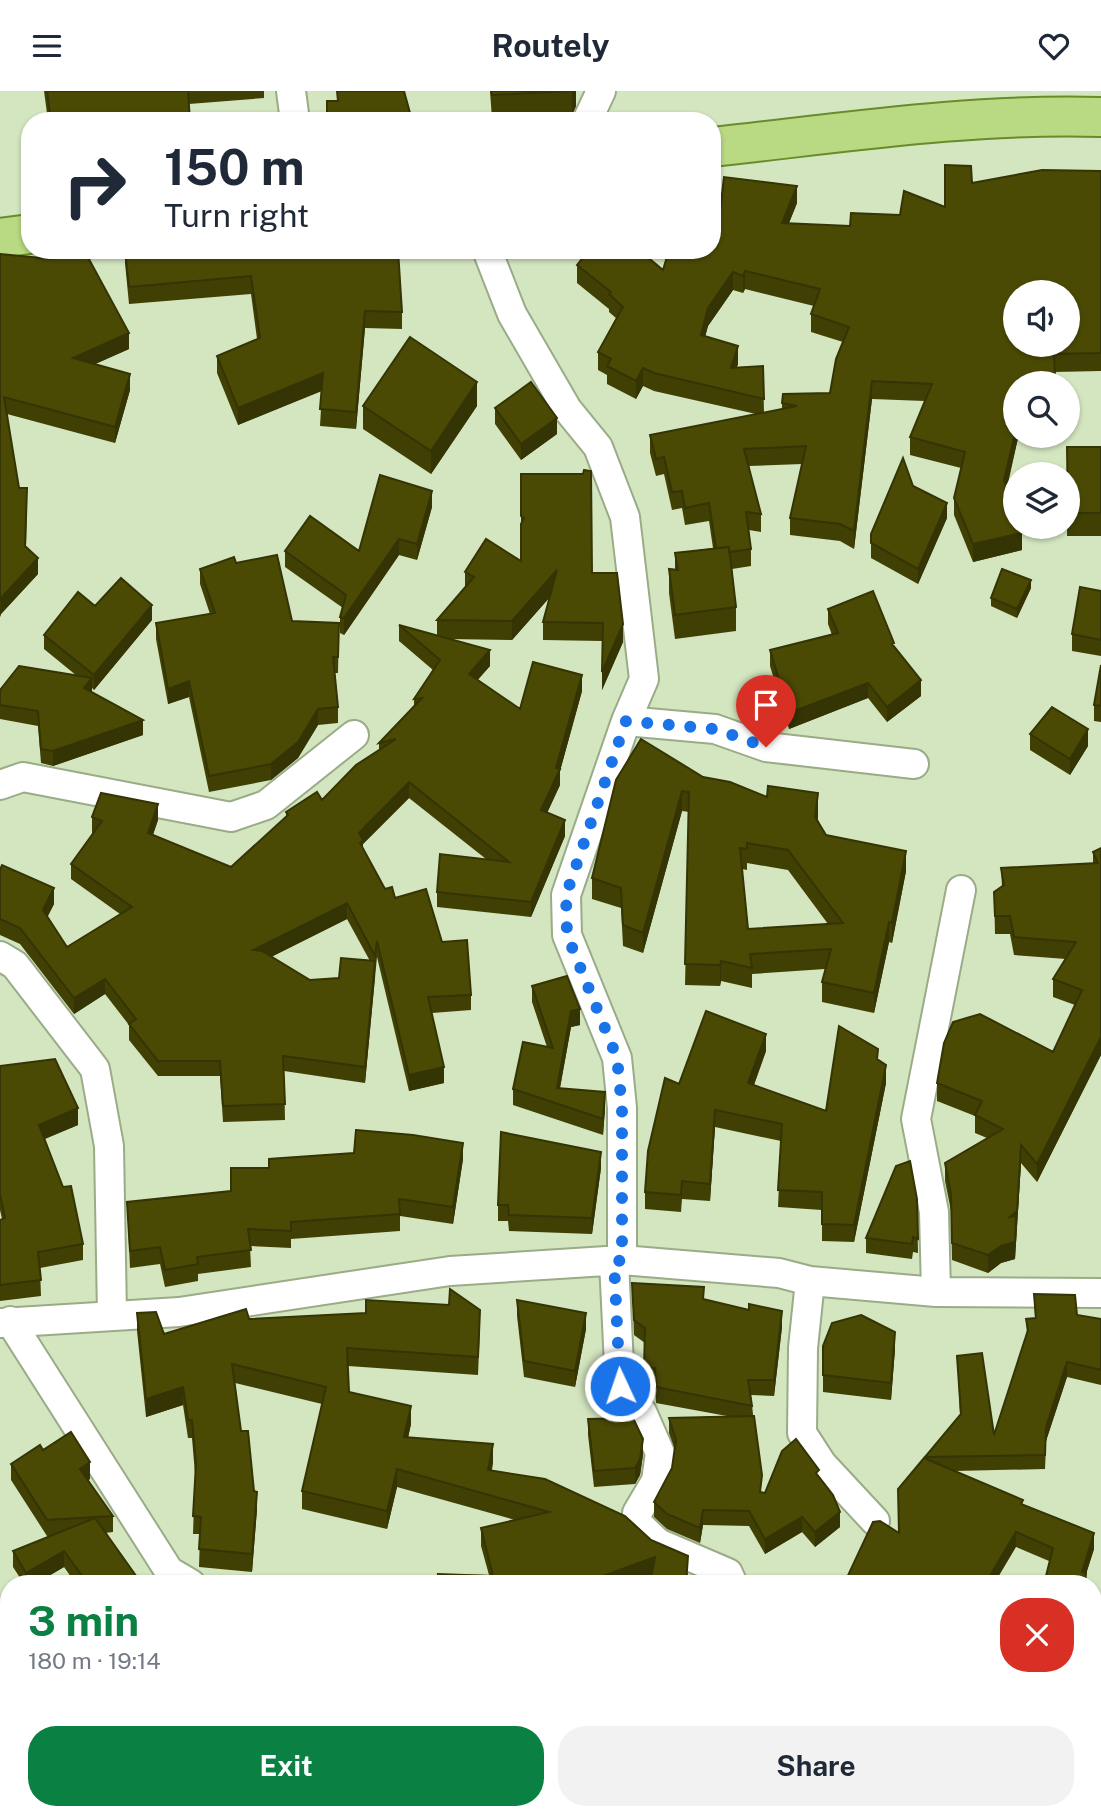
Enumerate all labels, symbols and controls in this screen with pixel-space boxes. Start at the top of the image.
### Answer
icon: menu [28,27,66,65]
text: Routely [492,27,610,64]
icon: heart [1035,27,1073,65]
text: 150 m [164,138,305,196]
icon: right [49,140,140,231]
text: Turn right [164,197,309,234]
map controls [1003,280,1080,539]
button: sound [1003,280,1080,357]
button: search [1003,371,1080,448]
button: layers [1003,462,1080,539]
pin [736,675,796,747]
icon: arrive [747,686,785,724]
position arrow [583,1349,657,1423]
text: 3 min [28,1596,139,1645]
button: close [1000,1598,1074,1672]
text: 180 m · 19:14 [28,1647,161,1674]
button: Exit [28,1726,544,1806]
button: Share [558,1726,1074,1806]

